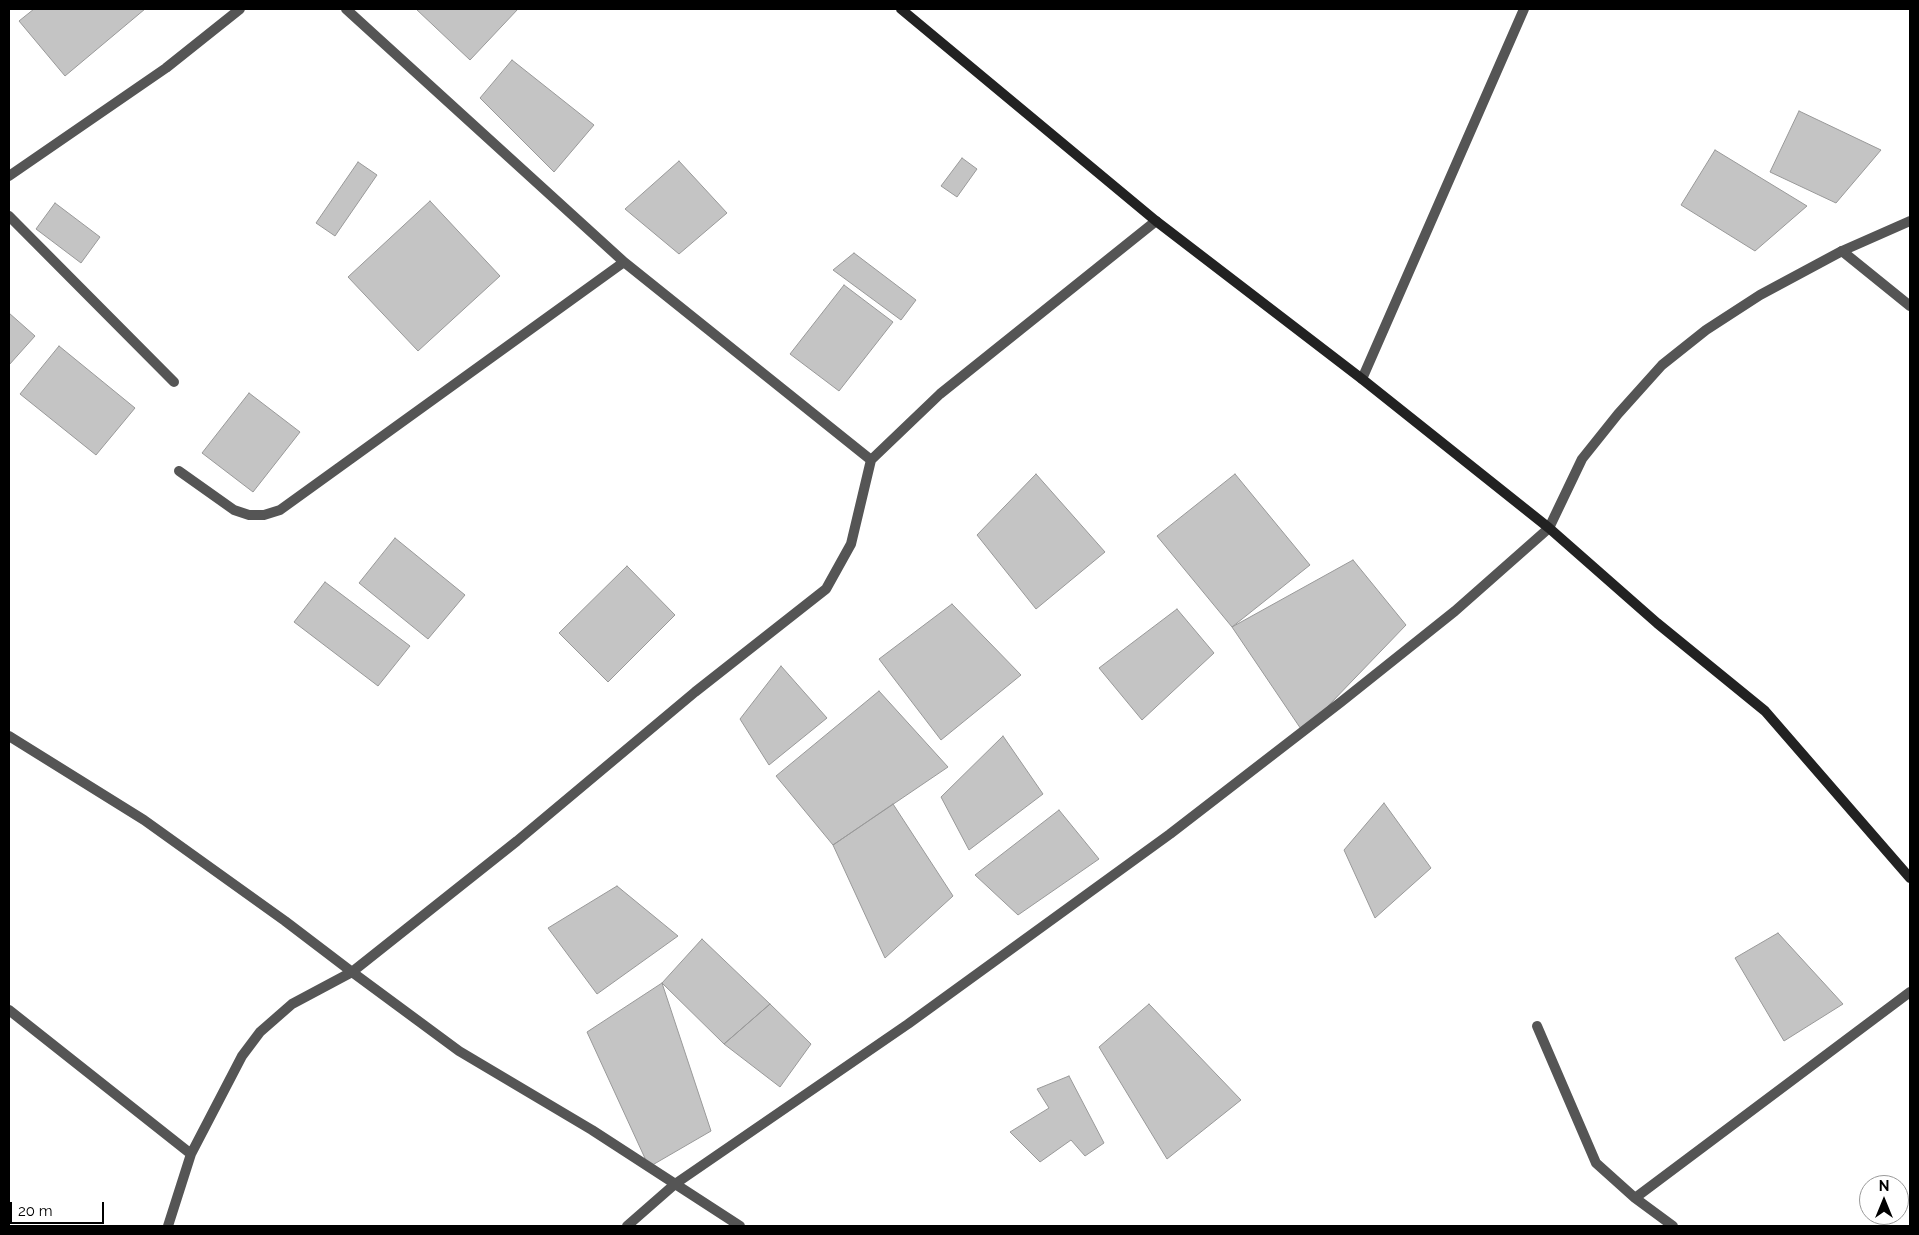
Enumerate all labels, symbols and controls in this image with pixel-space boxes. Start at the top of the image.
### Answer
north arrow [1859,1175,1909,1225]
text: N [1879,1178,1889,1194]
scale bar [12,1192,106,1224]
text: 20 m [18,1202,53,1220]

